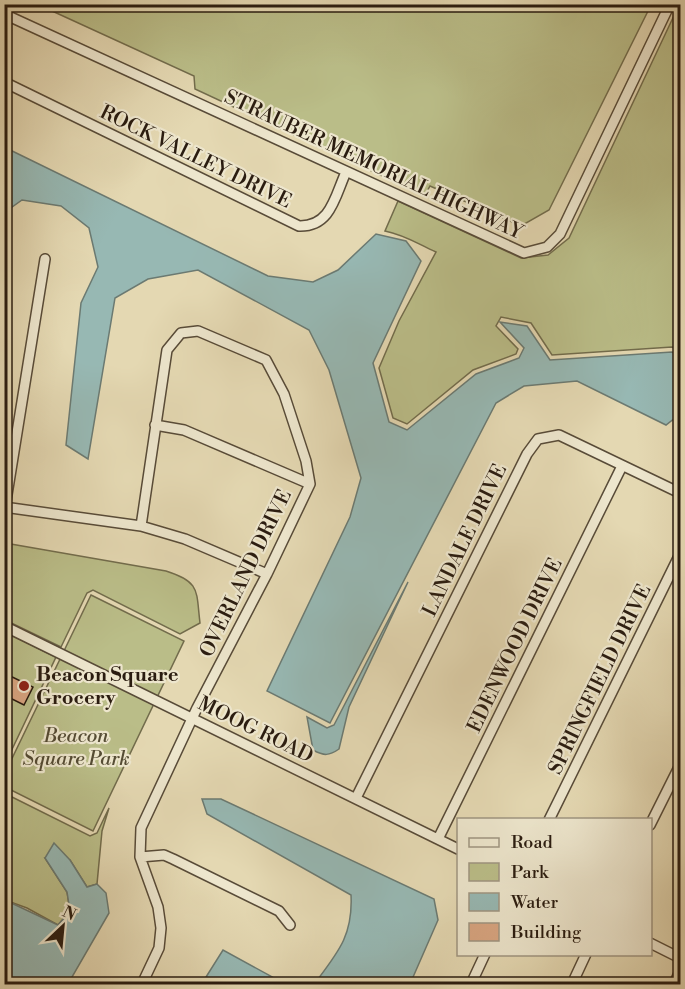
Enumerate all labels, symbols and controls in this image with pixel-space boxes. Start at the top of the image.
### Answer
street label: STRAUBER MEMORIAL HIGHWAY [220,85,527,246]
street label: ROCK VALLEY DRIVE [95,100,295,215]
street label: LANDALE DRIVE [418,460,513,621]
street label: OVERLAND DRIVE [195,486,298,662]
street label: EDENWOOD DRIVE [462,554,568,737]
street label: SPRINGFIELD DRIVE [543,581,657,779]
place label: Beacon Square Grocery [36,663,179,711]
marker: Beacon Square Grocery [17,679,31,693]
street label: MOOG ROAD [194,692,317,769]
park label: Beacon Square Park [22,724,130,772]
legend [457,818,652,956]
text: Road [511,831,554,854]
text: Park [511,861,550,884]
text: Water [510,891,559,914]
north arrow [33,896,93,956]
text: N [59,902,80,925]
text: Building [510,921,582,944]

